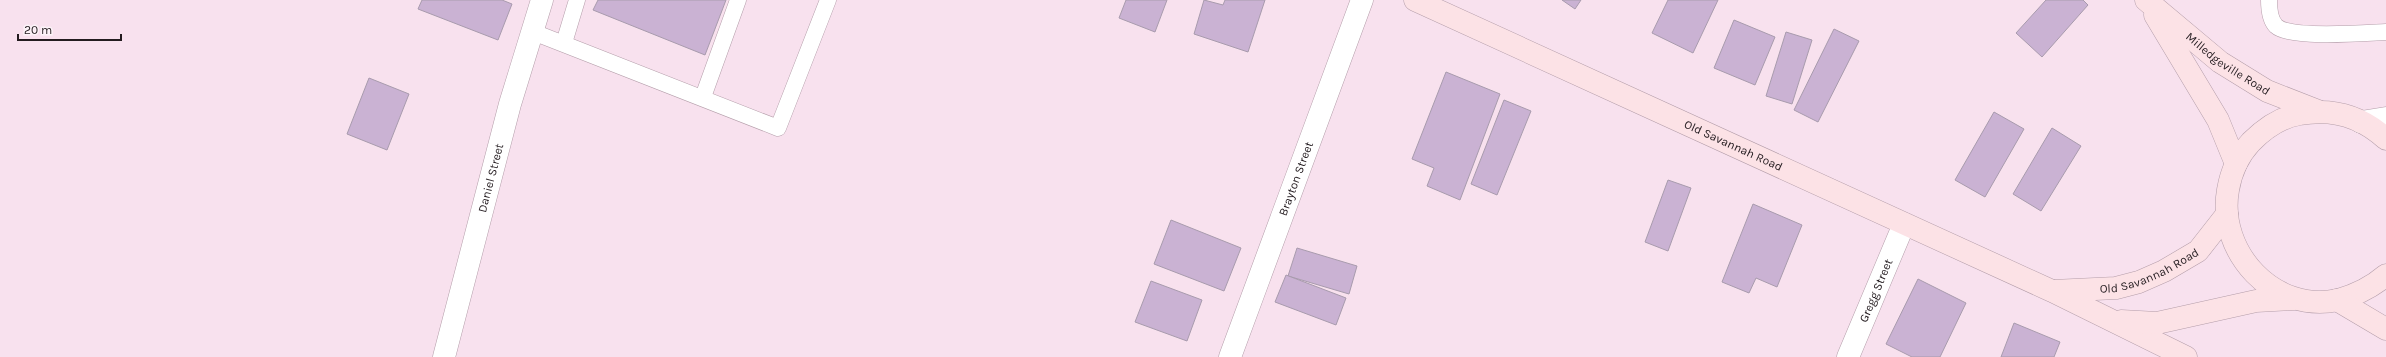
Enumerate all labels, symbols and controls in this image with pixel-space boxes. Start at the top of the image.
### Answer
scale bar [18,16,121,42]
text: 20 m [24,23,52,37]
street label: Milledgeville Road [2183,29,2272,98]
street label: Old Savannah Road [1682,117,1785,174]
street label: Brayton Street [1276,139,1316,218]
street label: Daniel Street [475,142,507,214]
street label: Old Savannah Road [2099,245,2201,296]
street label: Gregg Street [1856,256,1896,325]

